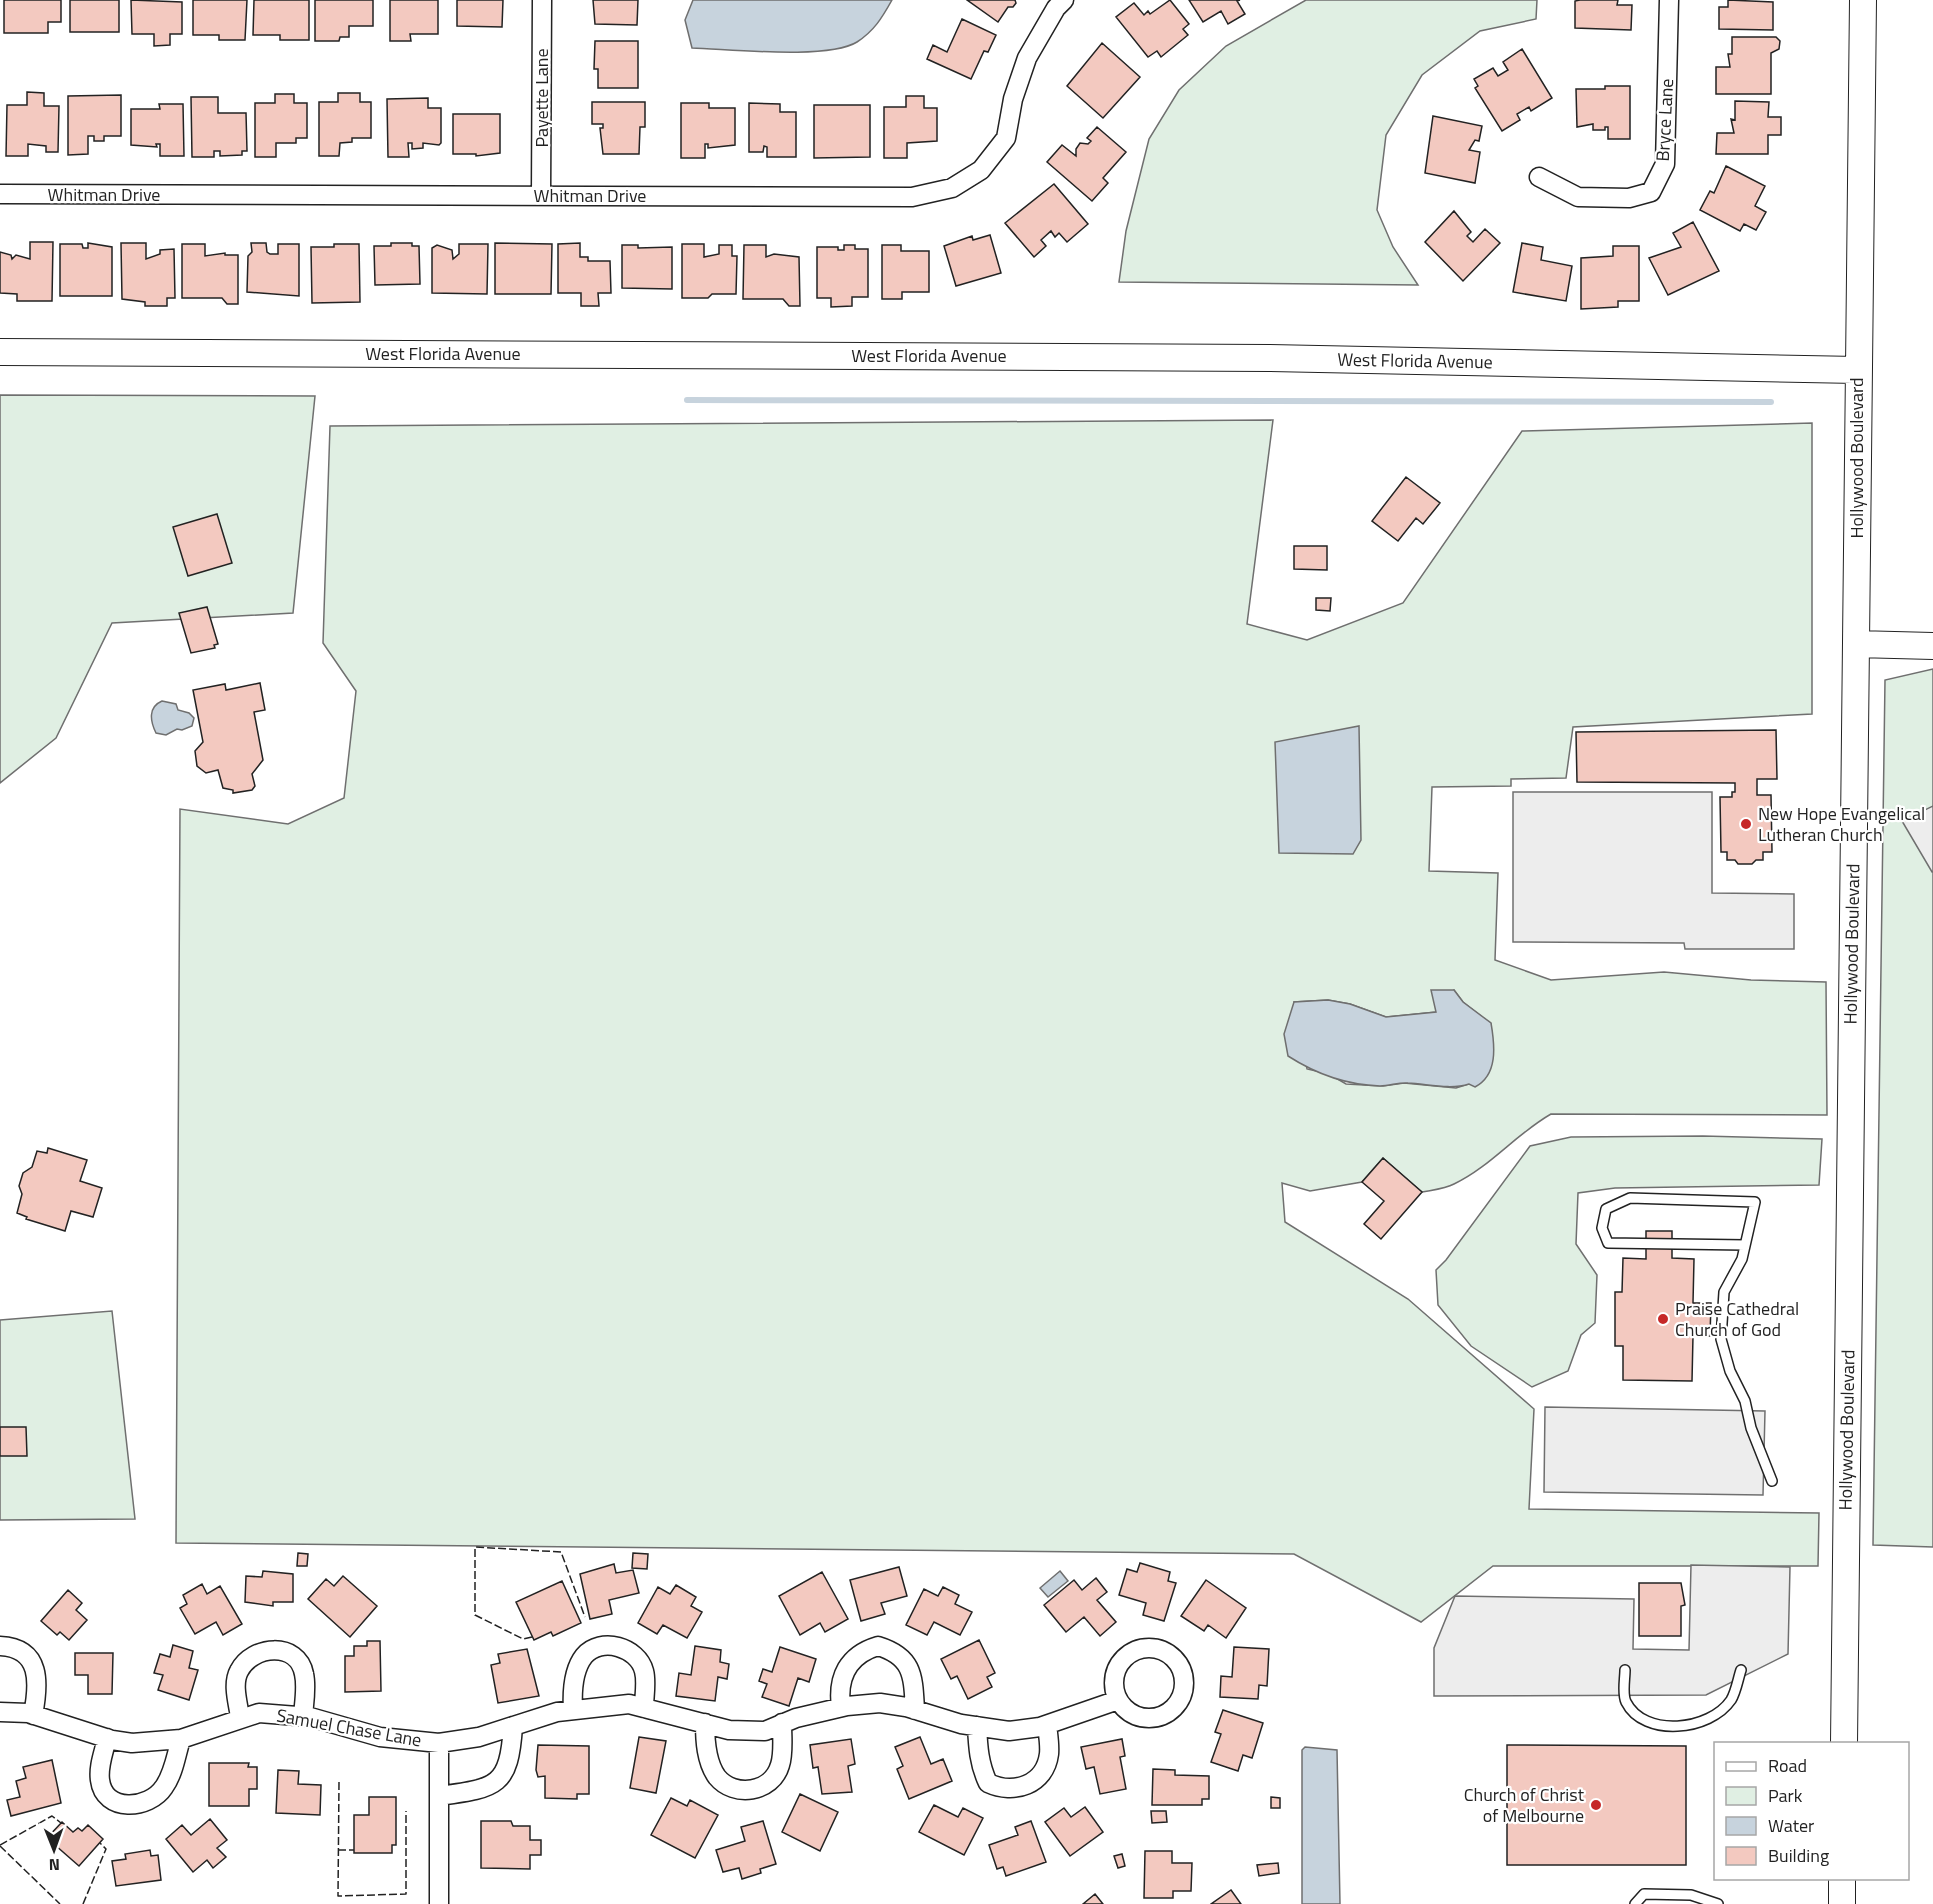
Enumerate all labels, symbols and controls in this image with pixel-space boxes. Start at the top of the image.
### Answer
street label: Payette Lane [528,48,555,148]
street label: Bryce Lane [1649,78,1680,162]
street label: Whitman Drive [48,181,160,208]
street label: Whitman Drive [534,182,646,209]
street label: West Florida Avenue [365,340,521,367]
street label: West Florida Avenue [851,342,1007,369]
street label: West Florida Avenue [1337,346,1493,375]
street label: Hollywood Boulevard [1843,378,1870,539]
place label: New Hope Evangelical Lutheran Church [1758,800,1925,848]
marker: New Hope Evangelical Lutheran Church [1739,817,1753,831]
street label: Hollywood Boulevard [1837,863,1866,1025]
place label: Praise Cathedral Church of God [1675,1295,1799,1343]
marker: Praise Cathedral Church of God [1656,1312,1670,1326]
street label: Hollywood Boulevard [1832,1349,1861,1511]
street label: Samuel Chase Lane [274,1701,424,1754]
legend [1714,1742,1909,1880]
text: Road [1768,1752,1807,1779]
place label: Church of Christ of Melbourne [1464,1781,1585,1829]
text: Park [1768,1782,1803,1809]
marker: Church of Christ of Melbourne [1589,1798,1603,1812]
text: Water [1768,1812,1814,1839]
north arrow [24,1820,84,1880]
text: Building [1768,1842,1829,1869]
text: N [49,1853,60,1877]

